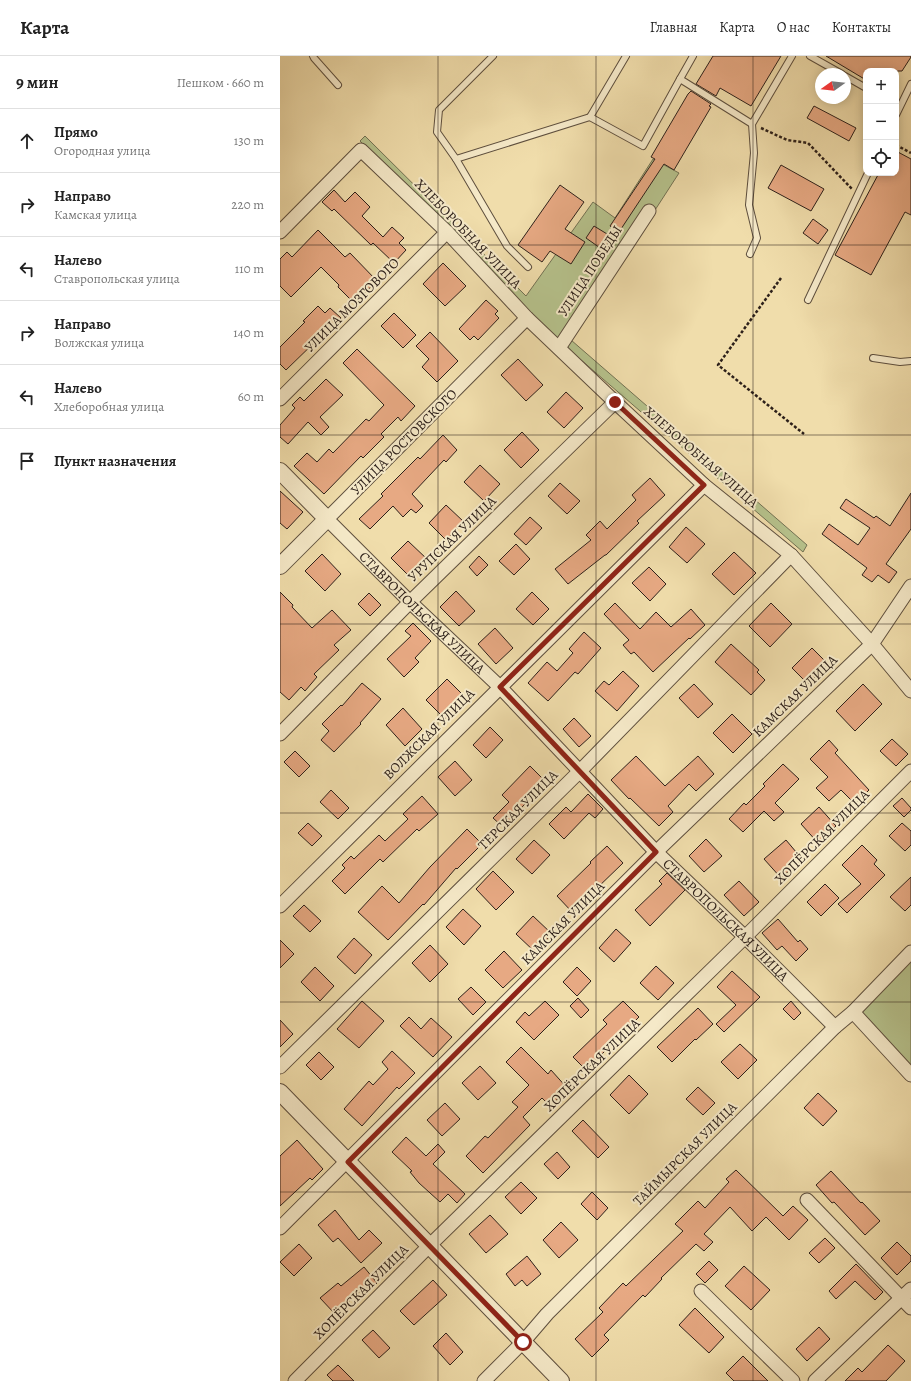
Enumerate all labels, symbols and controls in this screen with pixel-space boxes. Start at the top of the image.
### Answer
text: Карта [20,15,69,41]
text: Главная [650,18,697,37]
text: Карта [719,18,755,37]
text: О нас [777,18,810,37]
text: Контакты [832,18,891,37]
north arrow [815,68,851,104]
map controls [863,68,899,176]
button: + [863,68,899,104]
text: 9 мин [16,71,58,94]
text: Пешком · 660 m [177,74,264,91]
button: − [863,104,899,140]
text: Прямо [54,122,98,142]
icon: ahead [16,130,38,152]
text: 130 m [234,132,264,149]
button: locate [863,140,899,176]
text: Огородная улица [54,142,150,159]
street label: ХЛЕБОРОБНАЯ УЛИЦА [410,175,526,294]
text: Направо [54,186,111,206]
icon: right [16,194,38,216]
text: 220 m [231,196,264,213]
text: Камская улица [54,206,137,223]
street label: УЛИЦА ПОБЕДЫ [553,222,627,320]
text: Налево [54,250,102,270]
street label: УЛИЦА МОЗГОВОГО [300,253,404,357]
icon: left [16,258,38,280]
text: 110 m [235,260,264,277]
text: Ставропольская улица [54,270,180,287]
text: Направо [54,314,111,334]
icon: right [16,322,38,344]
text: 140 m [233,324,264,341]
text: Волжская улица [54,334,144,351]
text: Налево [54,378,102,398]
street label: УЛИЦА РОСТОВСКОГО [347,384,462,499]
icon: left [16,386,38,408]
text: 60 m [238,388,264,405]
route end [606,393,624,411]
text: Хлеборобная улица [54,398,164,415]
street label: ХЛЕБОРОБНАЯ УЛИЦА [640,402,763,513]
icon: arrive [16,450,38,472]
text: Пункт назначения [54,451,176,471]
street label: УРУПСКАЯ УЛИЦА [404,491,501,586]
street label: СТАВРОПОЛЬСКАЯ УЛИЦА [355,547,490,678]
street label: КАМСКАЯ УЛИЦА [749,650,842,741]
street label: ВОЛЖСКАЯ УЛИЦА [379,684,479,784]
street label: ТЕРСКАЯ УЛИЦА [474,765,563,854]
street label: ХОПЁРСКАЯ УЛИЦА [770,785,874,889]
street label: СТАВРОПОЛЬСКАЯ УЛИЦА [659,854,794,986]
street label: КАМСКАЯ УЛИЦА [517,876,610,969]
street label: ХОПЁРСКАЯ УЛИЦА [540,1014,645,1116]
street label: ТАЙМЫРСКАЯ УЛИЦА [629,1097,742,1210]
street label: ХОПЁРСКАЯ УЛИЦА [309,1240,413,1344]
route start [514,1333,532,1351]

